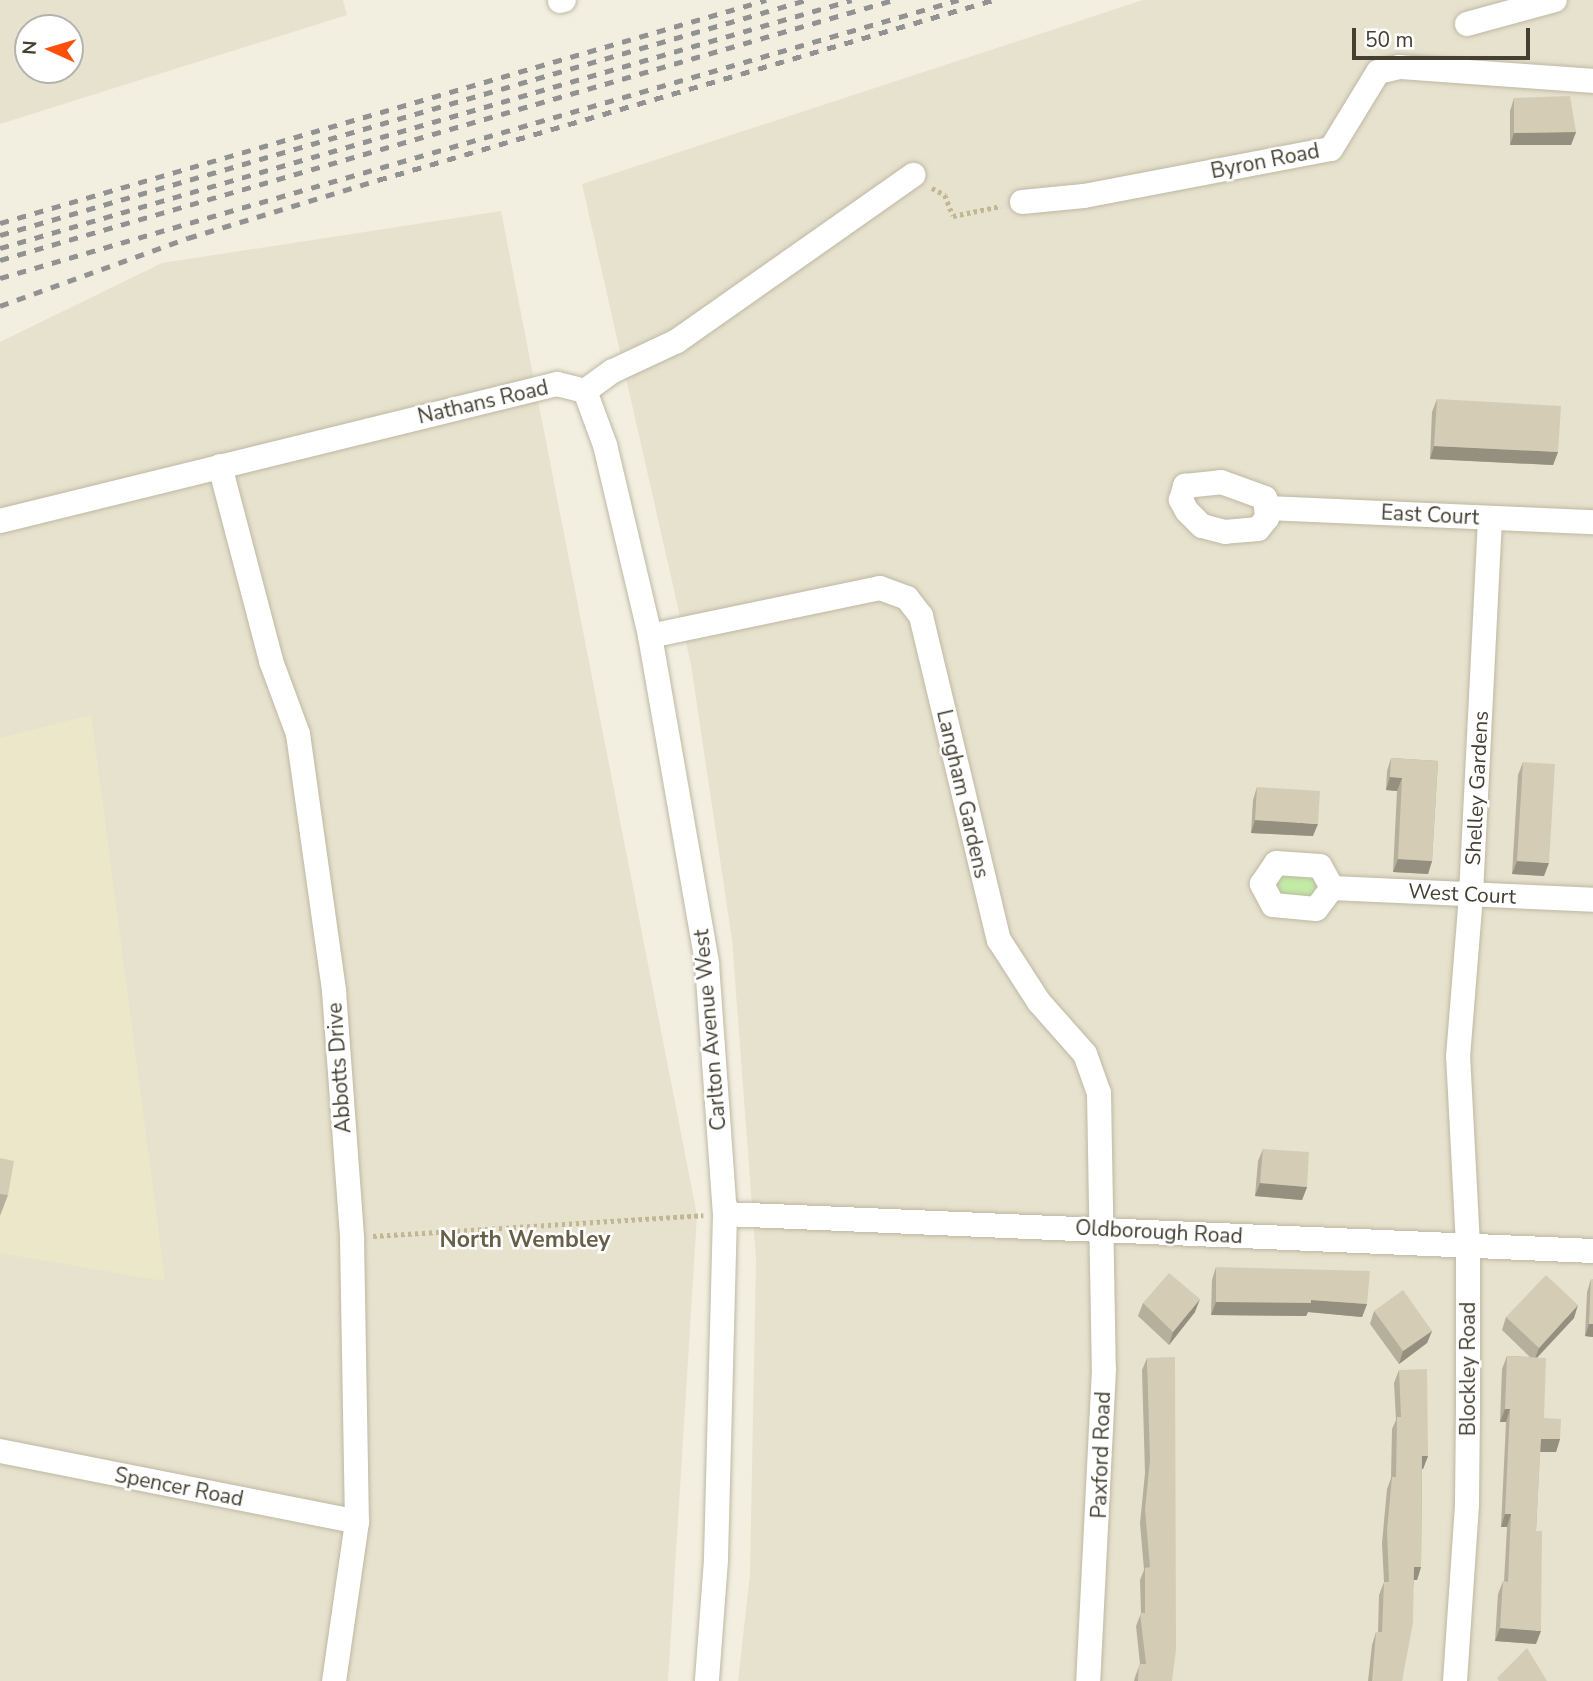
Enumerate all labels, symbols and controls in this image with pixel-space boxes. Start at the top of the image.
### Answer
north arrow [14,14,84,84]
scale bar [1355,14,1534,58]
text: 50 m [1365,26,1414,54]
text: N [17,40,44,56]
street label: Byron Road [1208,138,1322,184]
street label: Nathans Road [415,375,551,429]
street label: East Court [1380,500,1480,530]
street label: Langham Gardens [931,707,995,881]
street label: Shelley Gardens [1460,710,1494,866]
street label: West Court [1407,879,1517,909]
street label: Carlton Avenue West [689,928,731,1132]
street label: Abbotts Drive [322,1002,356,1134]
street label: Oldborough Road [1075,1215,1243,1249]
district label: North Wembley [440,1226,610,1254]
street label: Blockley Road [1455,1302,1481,1436]
street label: Paxford Road [1086,1391,1116,1519]
street label: Spencer Road [112,1462,246,1512]

